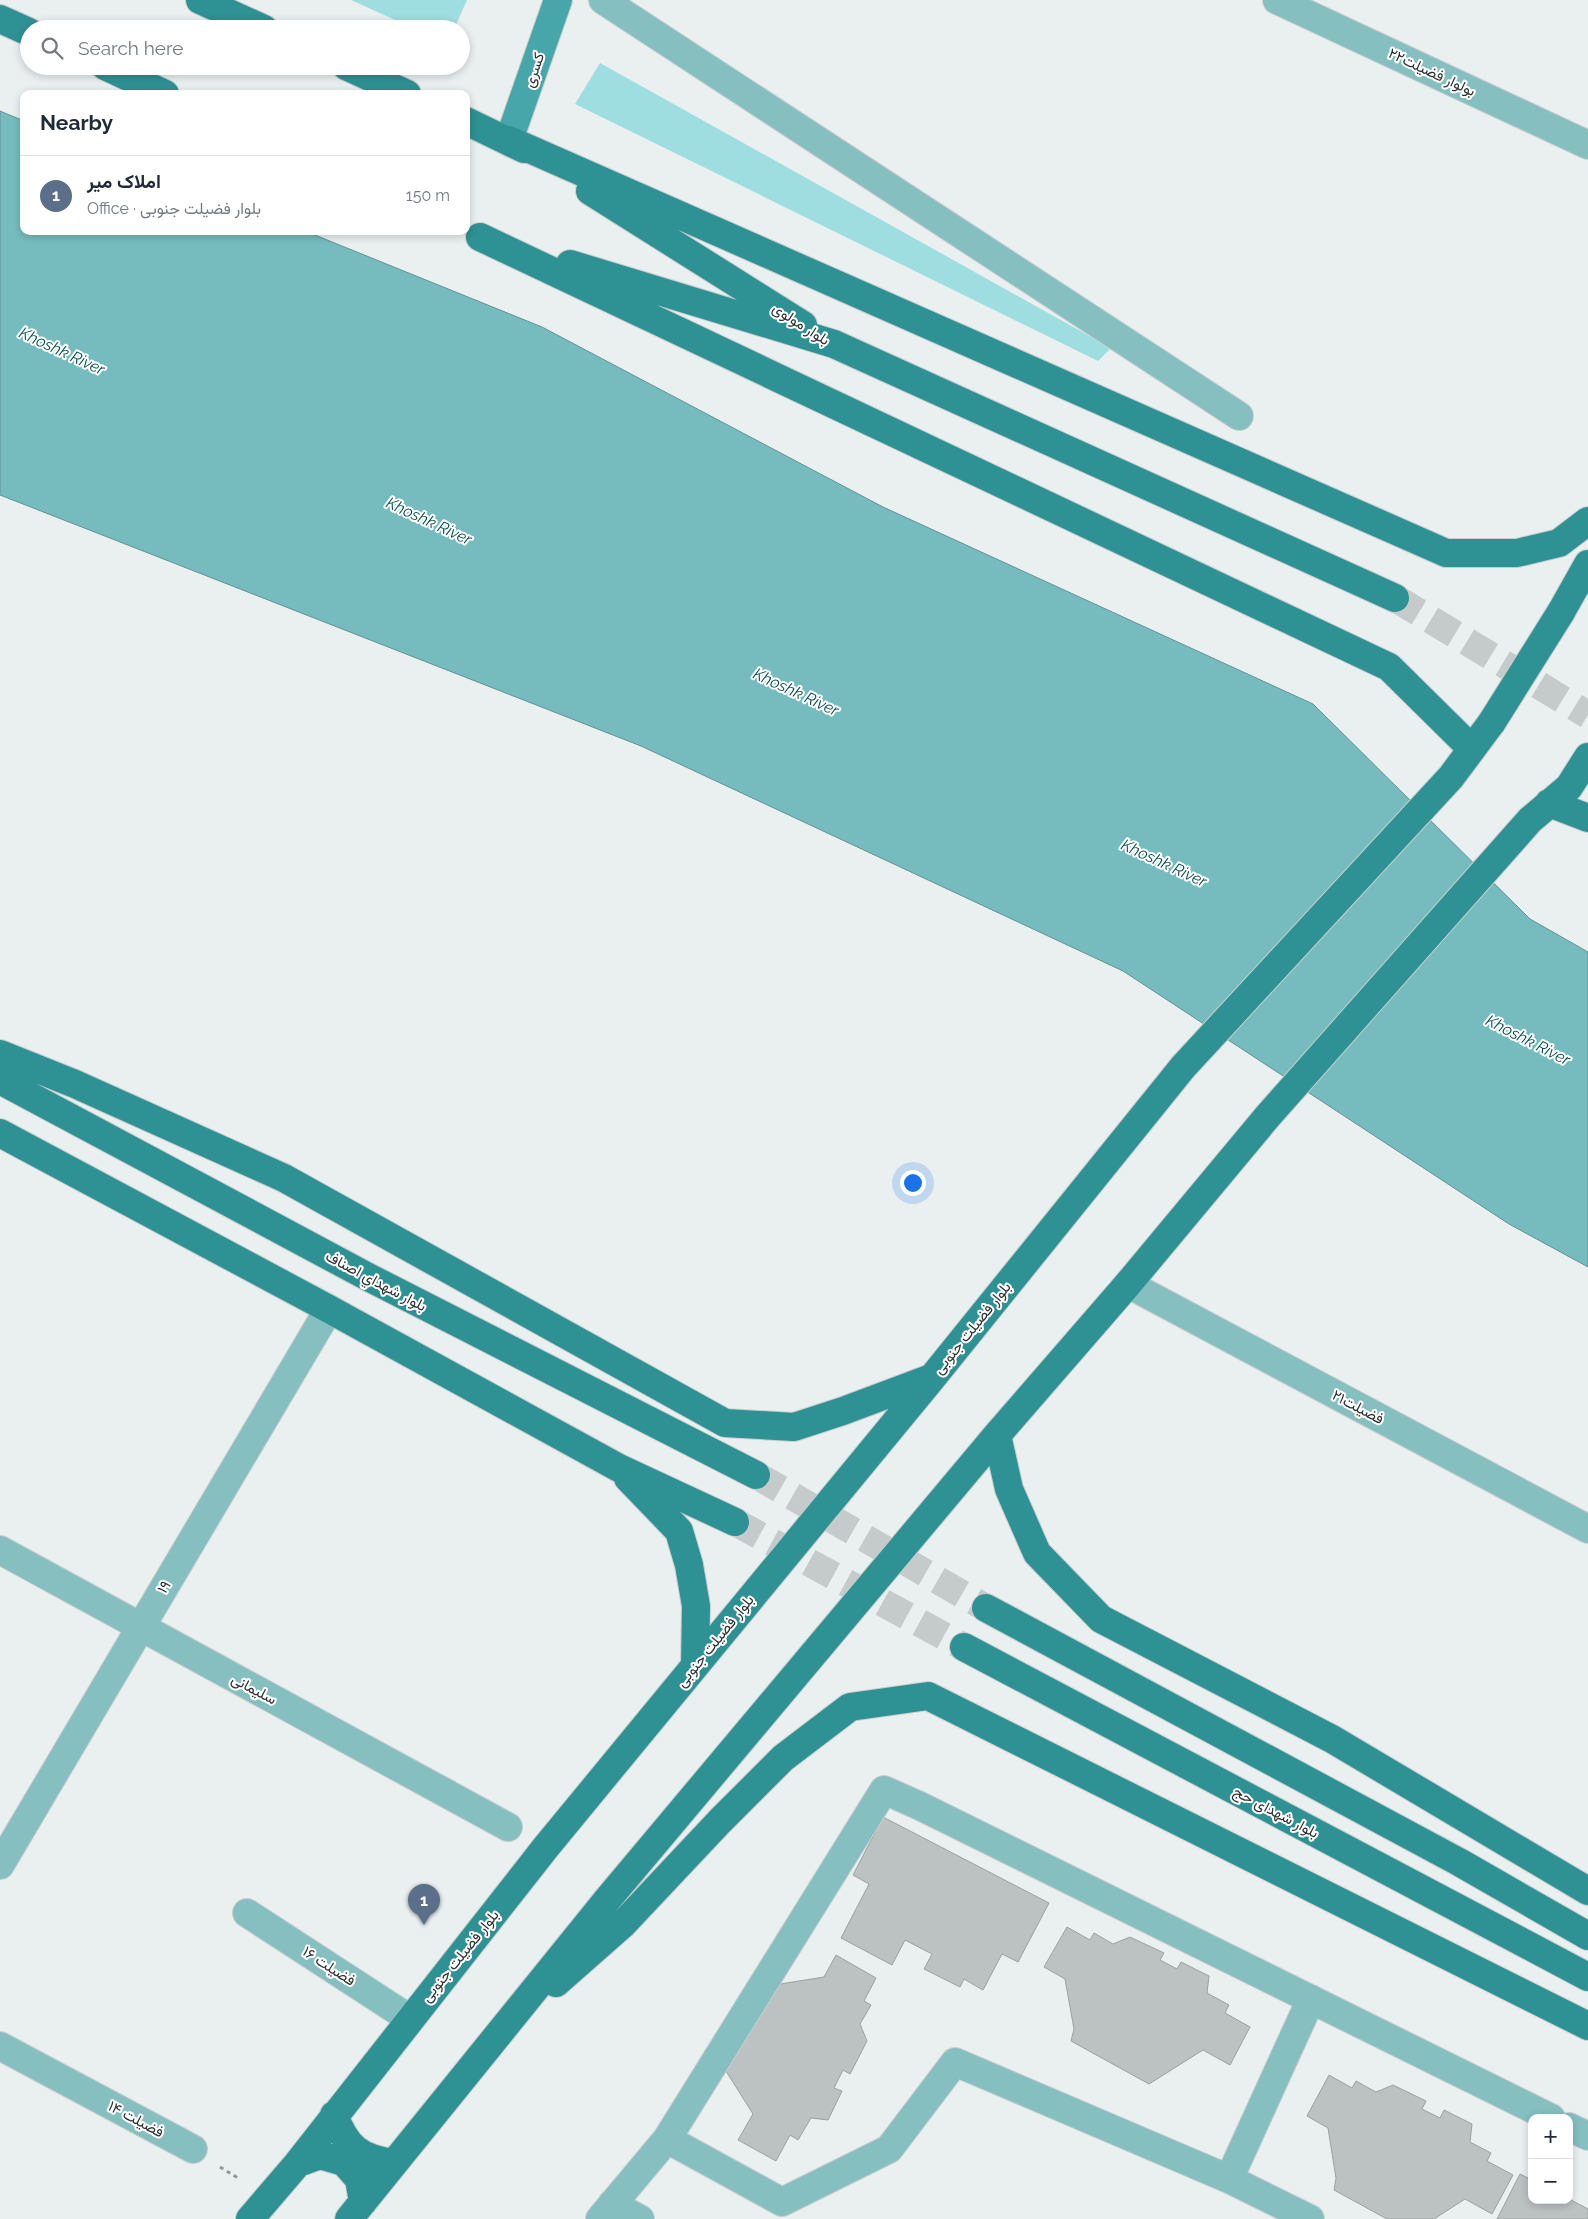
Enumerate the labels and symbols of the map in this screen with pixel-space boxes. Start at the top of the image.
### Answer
street label: بولوار فضیلت۲۲ [1386,44,1478,100]
street label: کسری [520,50,549,90]
street label: بلوار مولوی [768,299,833,350]
water label: Khoshk River [16,323,108,379]
water label: Khoshk River [383,493,475,549]
water label: Khoshk River [750,664,842,720]
water label: Khoshk River [1118,835,1210,891]
water label: Khoshk River [1483,1011,1574,1070]
your location [900,1170,926,1196]
street label: بلوار شهداي اصناف [321,1247,429,1319]
street label: بلوار فضیلت جنوبی [929,1278,1015,1378]
street label: فضیلت۲۱ [1329,1386,1387,1428]
street label: ۱۹ [153,1577,175,1597]
street label: بلوار فضیلت جنوبی [672,1591,758,1691]
street label: سلیمانی [228,1670,280,1709]
street label: بلوار شهدای حج [1229,1782,1322,1844]
pin: 1 [408,1884,440,1925]
street label: بلوار فضیلت جنوبی [417,1906,503,2006]
street label: فضیلت ۱۶ [299,1942,359,1990]
street label: فضیلت ۱۴ [105,2097,167,2141]

